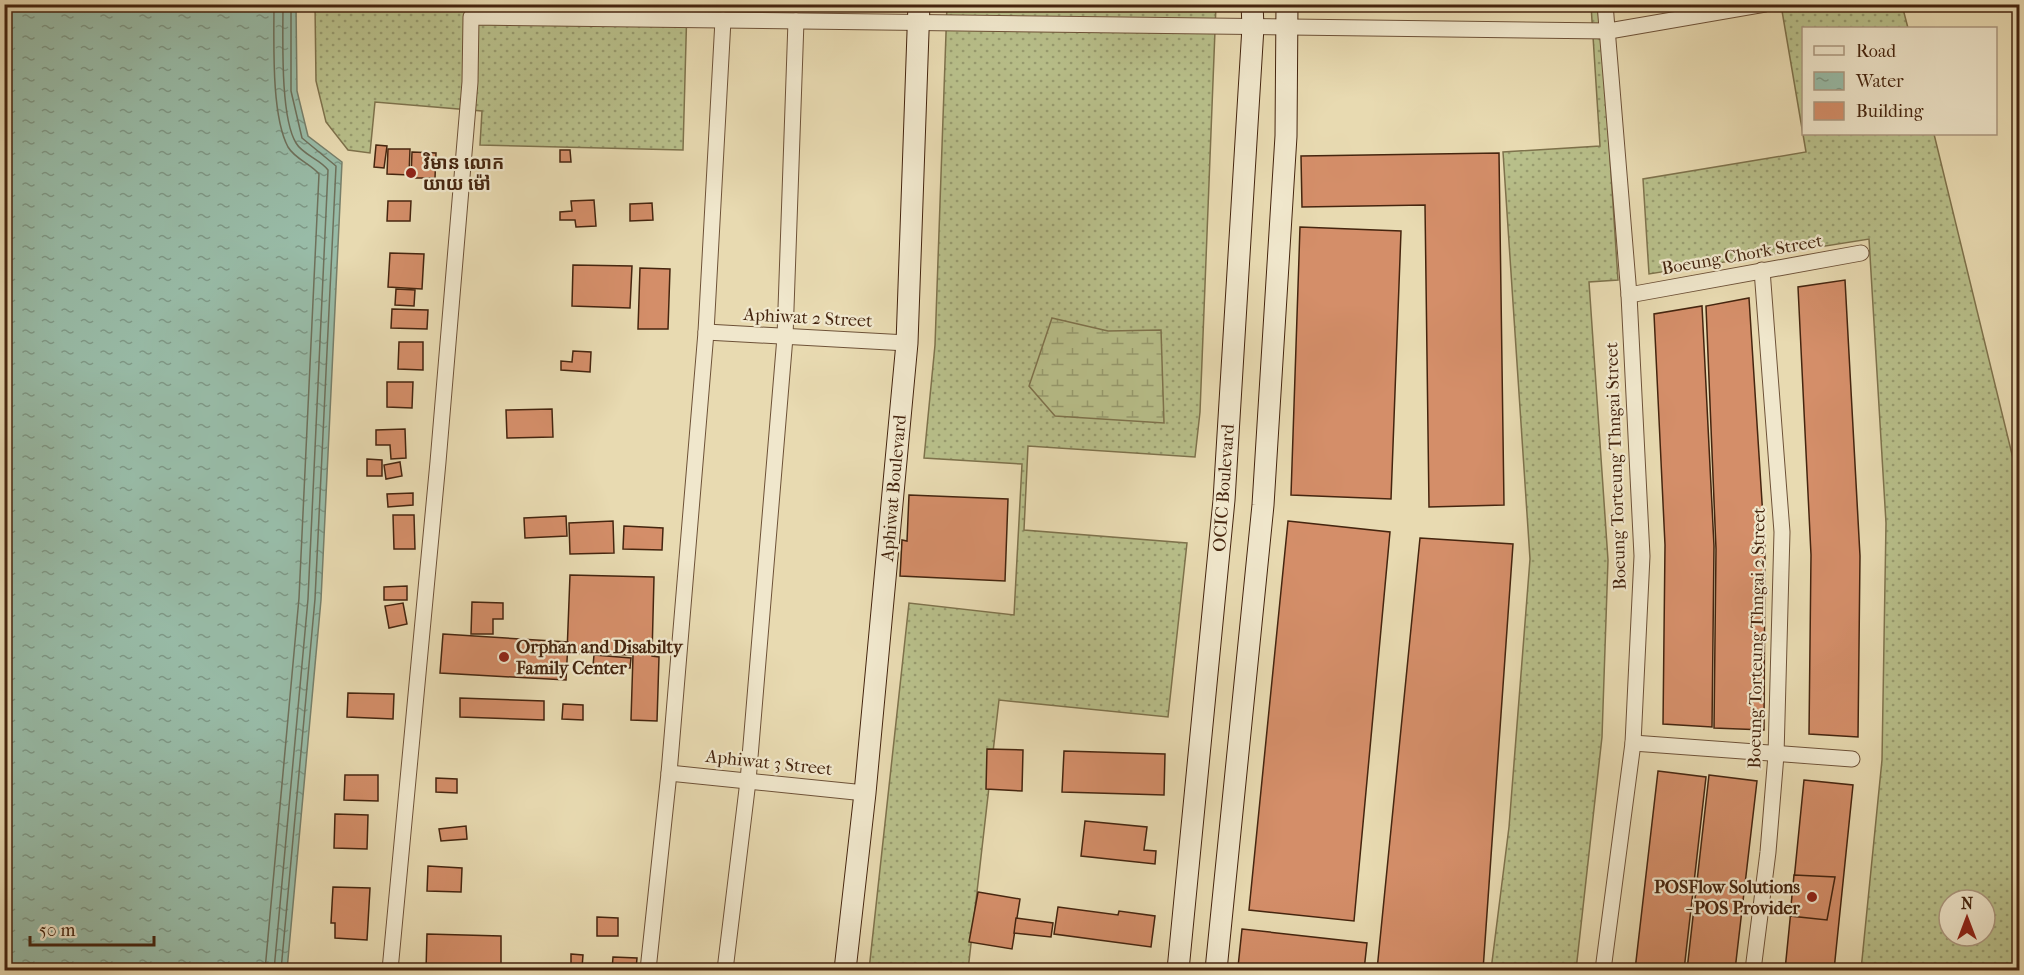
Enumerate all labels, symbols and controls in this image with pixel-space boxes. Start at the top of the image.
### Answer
legend [1802,27,1997,135]
text: Road [1856,41,1896,62]
text: Water [1855,71,1904,92]
text: Building [1856,101,1924,122]
place label: វិមាន លោក យាយ ម៉ៅ [422,152,504,195]
marker: វិមាន លោក យាយ ម៉ៅ [404,166,418,180]
street label: Boeung Chork Street [1660,230,1825,279]
street label: Aphiwat 2 Street [742,304,873,332]
street label: Boeung Torteung Thngai Street [1601,341,1631,590]
street label: Aphiwat Boulevard [877,414,911,563]
street label: OCIC Boulevard [1209,423,1239,553]
street label: Boeung Torteung Thngai 2 Street [1744,507,1770,769]
place label: Orphan and Disabilty Family Center [515,637,684,679]
marker: Orphan and Disabilty Family Center [497,650,511,664]
street label: Aphiwat 3 Street [704,746,834,780]
place label: POSFlow Solutions - POS Provider [1654,877,1800,919]
north arrow [1937,888,1997,948]
marker: POSFlow Solutions - POS Provider [1805,890,1819,904]
text: N [1961,894,1974,913]
scale bar [30,909,154,947]
text: 50 m [39,920,76,941]

